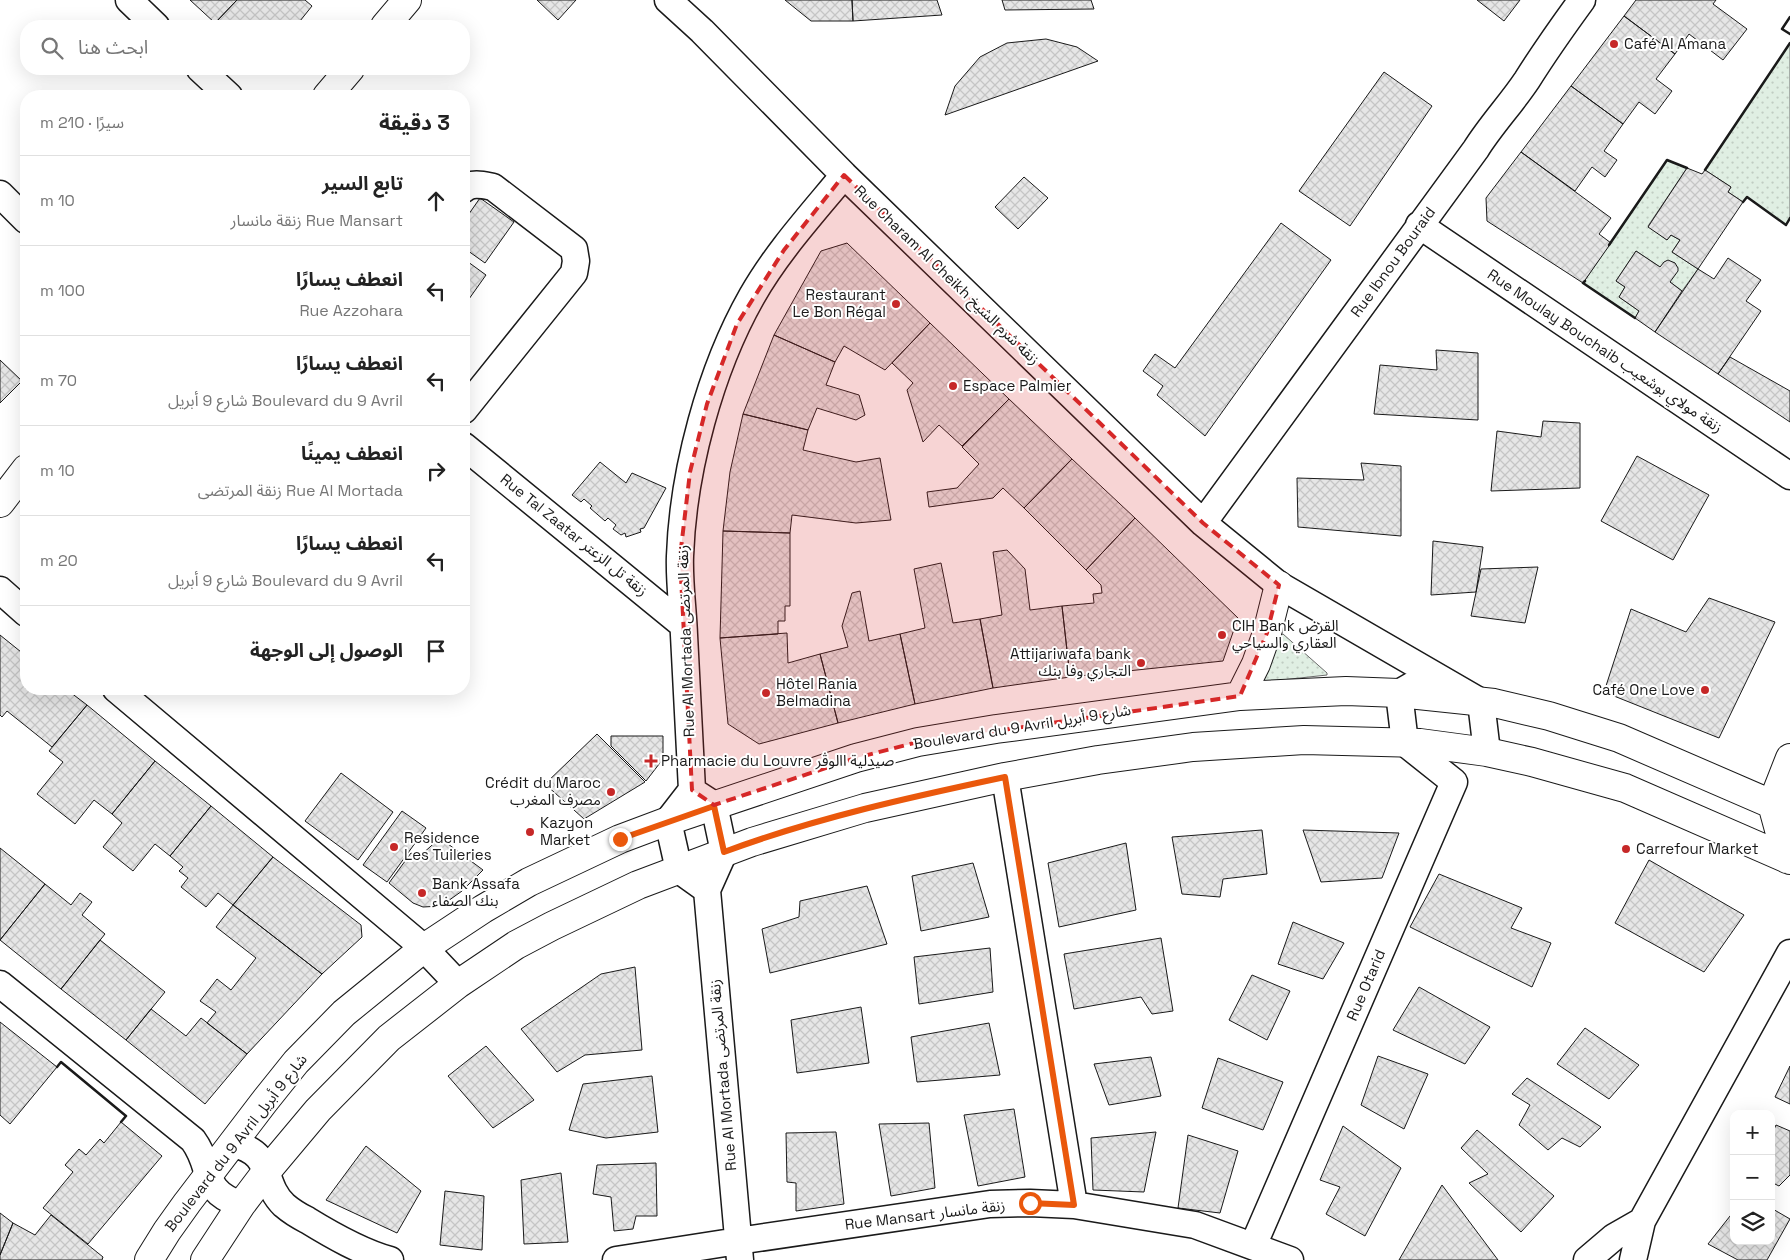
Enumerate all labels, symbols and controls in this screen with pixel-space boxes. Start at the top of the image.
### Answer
search box [20,20,470,75]
icon: search [38,34,66,62]
place label: Café Al Amana [1624,34,1727,53]
text: ابحث هنا [78,35,148,60]
marker: Café Al Amana [1608,38,1620,50]
text: 3 دقيقة [379,109,450,136]
text: سيرًا · 210 m [40,112,124,133]
text: تابع السير [322,171,403,196]
street label: Rue Charam Al Cheikh زنقة شرم الشيخ [849,181,1044,371]
icon: ahead [422,187,450,215]
text: 10 m [40,190,75,211]
street label: Rue Ibnou Bouraid [1346,203,1439,321]
text: Rue Mansart زنقة مانسار [231,210,403,231]
street label: Rue Moulay Bouchaib زنقة مولاي بوشعيب [1483,265,1726,439]
text: انعطف يسارًا [296,267,403,292]
icon: left [422,277,450,305]
text: 100 m [40,280,85,301]
place label: Restaurant Le Bon Régal [793,285,886,321]
marker: Restaurant Le Bon Régal [890,298,902,310]
text: Rue Azzohara [299,300,403,321]
text: انعطف يسارًا [296,351,403,376]
icon: left [422,367,450,395]
text: 70 m [40,370,77,391]
place label: Espace Palmier [963,376,1072,395]
marker: Espace Palmier [947,380,959,392]
text: Boulevard du 9 Avril شارع 9 أبريل [168,390,403,411]
text: انعطف يمينًا [301,441,403,466]
icon: right [422,457,450,485]
text: 10 m [40,460,75,481]
street label: Rue Tal Zaatar زنقة تل الزعتر [497,469,652,600]
text: Rue Al Mortada زنقة المرتضى [198,480,403,501]
text: انعطف يسارًا [296,531,403,556]
street label: Rue Al Mortada زنقة المرتضى [673,544,698,738]
icon: left [422,547,450,575]
text: 20 m [40,550,78,571]
text: Boulevard du 9 Avril شارع 9 أبريل [168,570,403,591]
place label: CIH Bank القرض العقاري والسياحي [1232,616,1339,654]
marker: CIH Bank القرض العقاري والسياحي [1216,629,1228,641]
icon: arrive [422,637,450,665]
text: الوصول إلى الوجهة [250,638,403,663]
place label: Attijariwafa bank التجاري وفا بنك [1010,644,1131,682]
marker: Attijariwafa bank التجاري وفا بنك [1135,657,1147,669]
place label: Hôtel Rania Belmadina [776,674,858,710]
place label: Café One Love [1592,680,1695,699]
marker: Café One Love [1699,684,1711,696]
marker: Hôtel Rania Belmadina [760,687,772,699]
street label: Boulevard du 9 Avril شارع 9 أبريل [912,700,1133,756]
place label: Pharmacie du Louvre صيدلية االوڤر [661,751,894,770]
marker: Pharmacie du Louvre صيدلية االوڤر [645,755,657,767]
place label: Crédit du Maroc مصرف المغرب [485,773,601,809]
marker: Crédit du Maroc مصرف المغرب [605,786,617,798]
place label: Kazyon Market [540,813,593,849]
marker: Kazyon Market [524,826,536,838]
place label: Residence Les Tuileries [404,828,492,864]
route end [609,828,632,851]
place label: Carrefour Market [1636,839,1759,858]
marker: Residence Les Tuileries [388,841,400,853]
marker: Carrefour Market [1620,843,1632,855]
place label: Bank Assafa بنك الصفاء [432,874,520,910]
marker: Bank Assafa بنك الصفاء [416,887,428,899]
street label: Rue Otarid [1342,946,1389,1023]
street label: Rue Al Mortada زنقة المرتضى [705,978,740,1172]
street label: Boulevard du 9 Avril شارع 9 أبريل [160,1050,313,1237]
map controls [1730,1110,1775,1245]
button: + [1730,1110,1775,1155]
button: − [1730,1155,1775,1200]
route start [1019,1192,1042,1215]
street label: Rue Mansart زنقة مانسار [844,1195,1006,1234]
button: layers [1730,1200,1775,1245]

